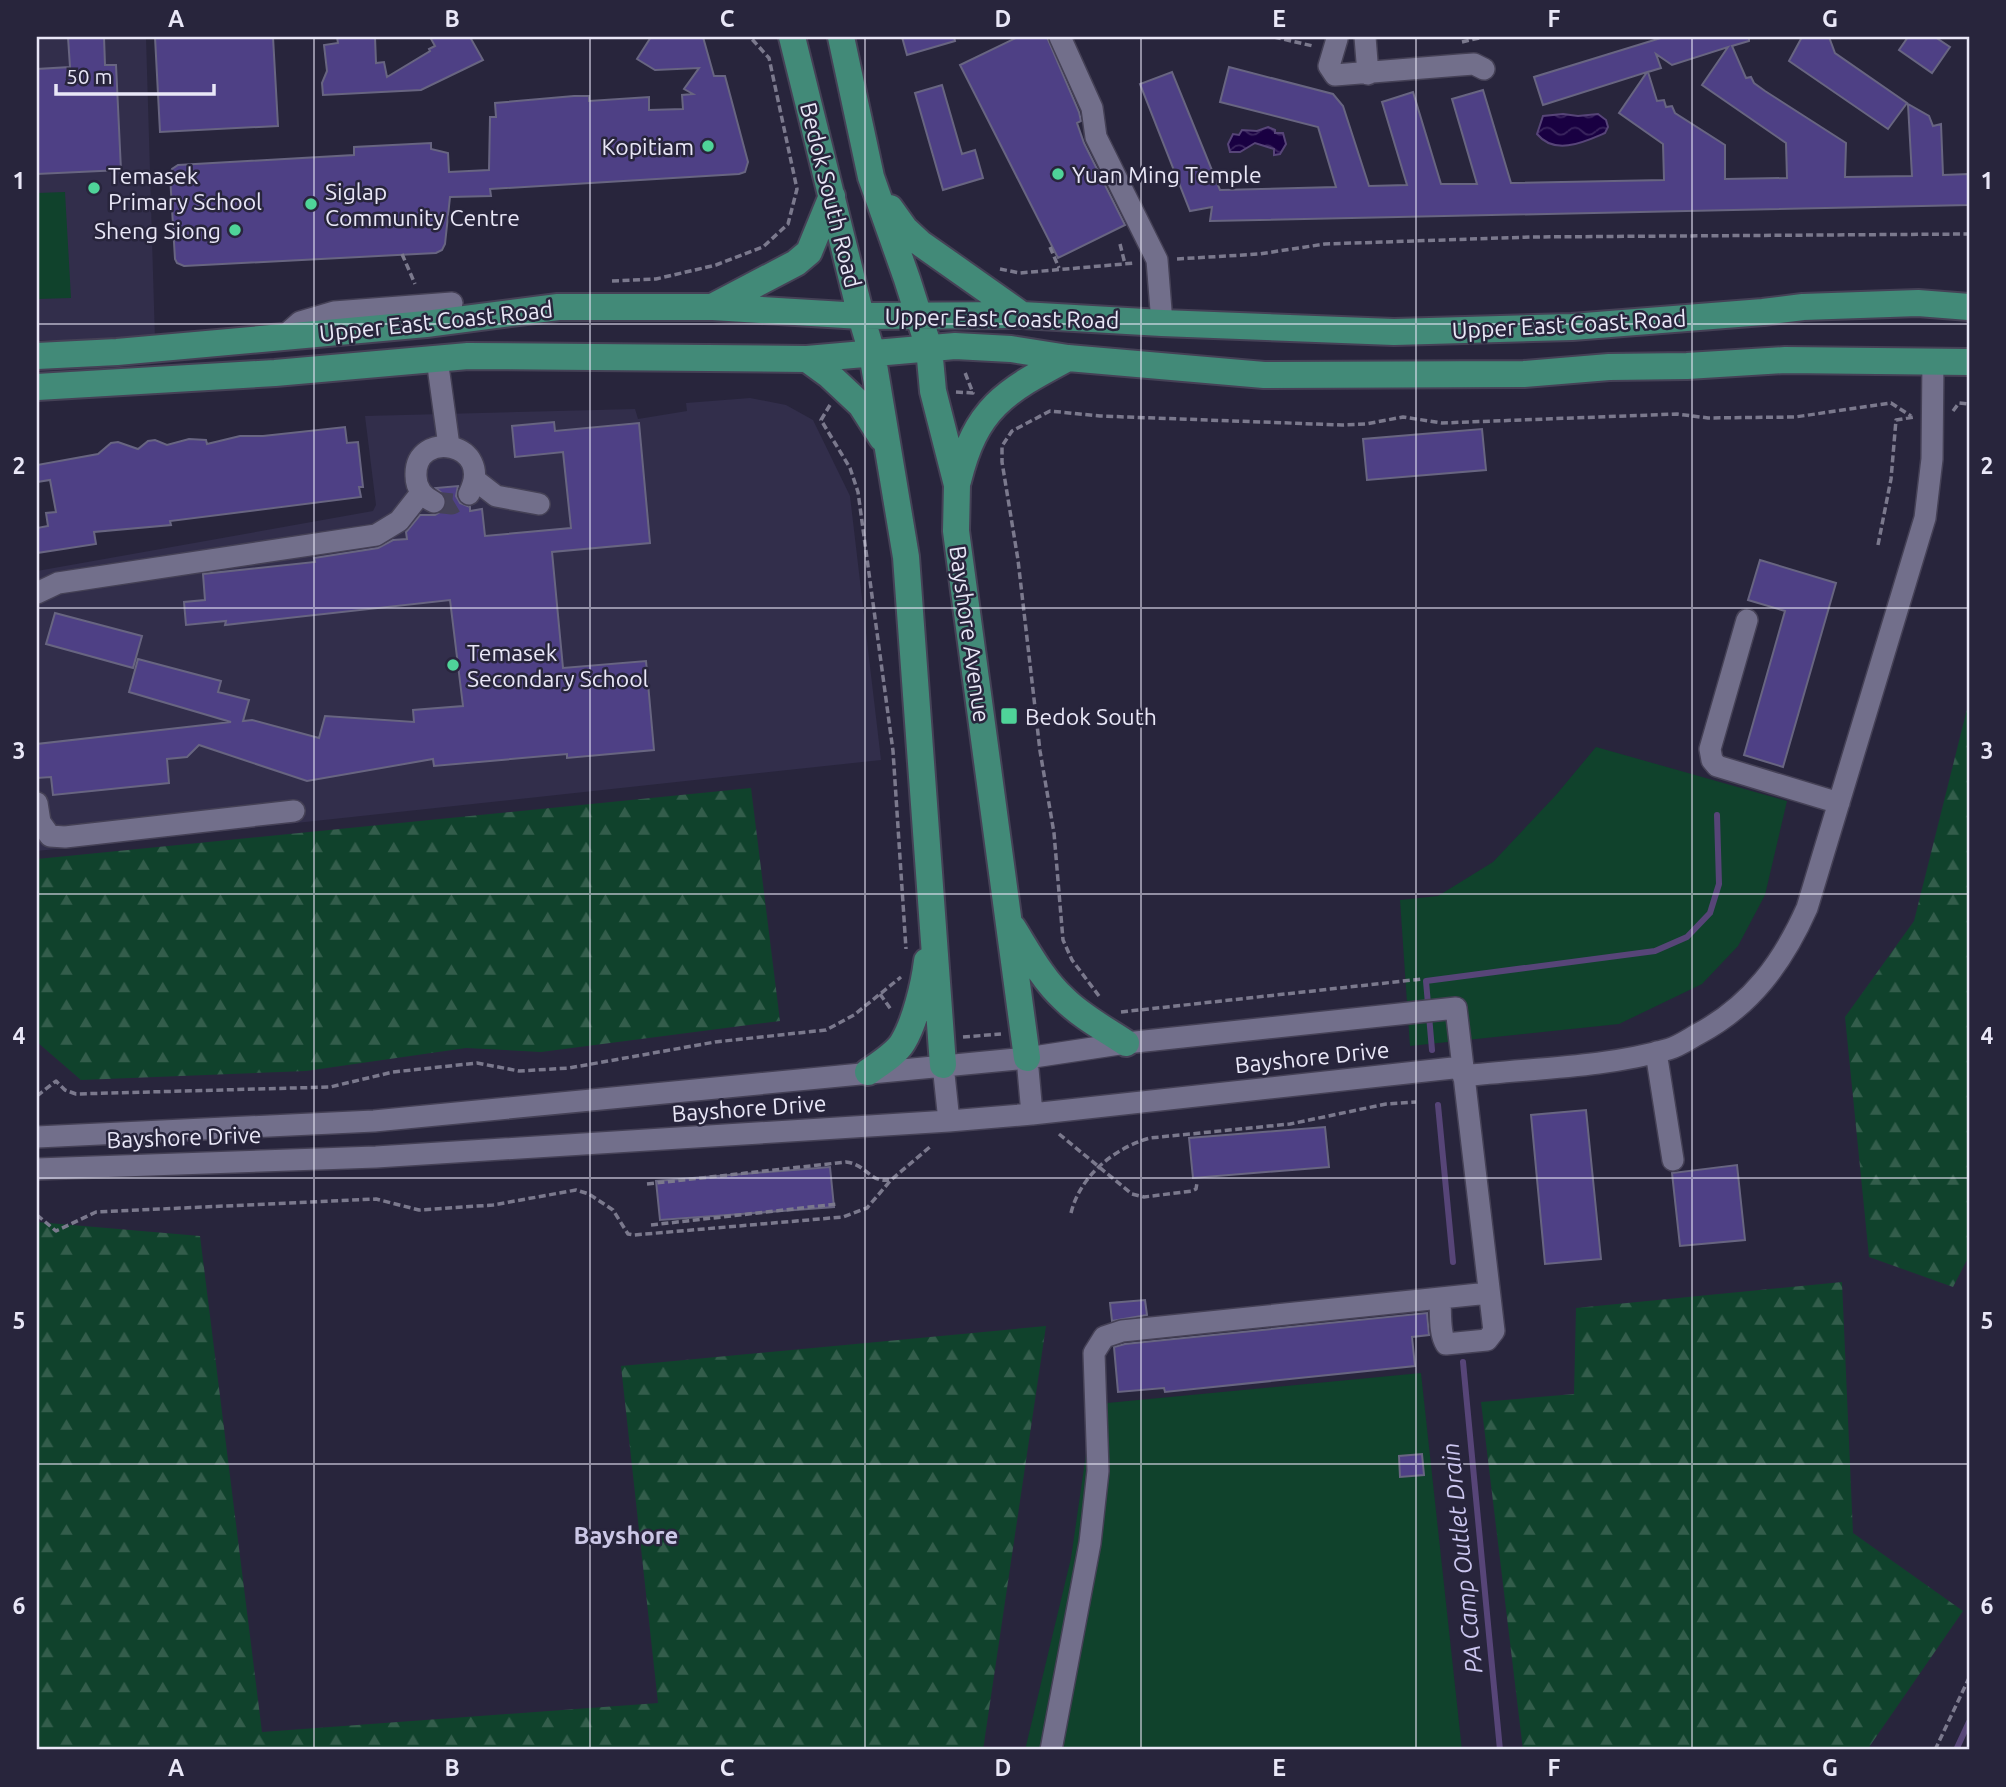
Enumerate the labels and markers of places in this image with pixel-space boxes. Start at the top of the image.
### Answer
place label: Kopitiam [601,134,694,159]
marker: Kopitiam [700,138,716,154]
place label: Yuan Ming Temple [1072,162,1262,187]
place label: Temasek Primary School [108,163,262,214]
marker: Yuan Ming Temple [1050,166,1066,182]
place label: Siglap Community Centre [325,179,520,230]
marker: Temasek Primary School [86,180,102,196]
marker: Siglap Community Centre [303,196,319,212]
place label: Sheng Siong [94,218,221,243]
marker: Sheng Siong [227,222,243,238]
place label: Temasek Secondary School [467,640,649,691]
marker: Temasek Secondary School [445,657,461,673]
place label: Bedok South [1025,704,1157,729]
marker: Bedok South [999,706,1019,726]

